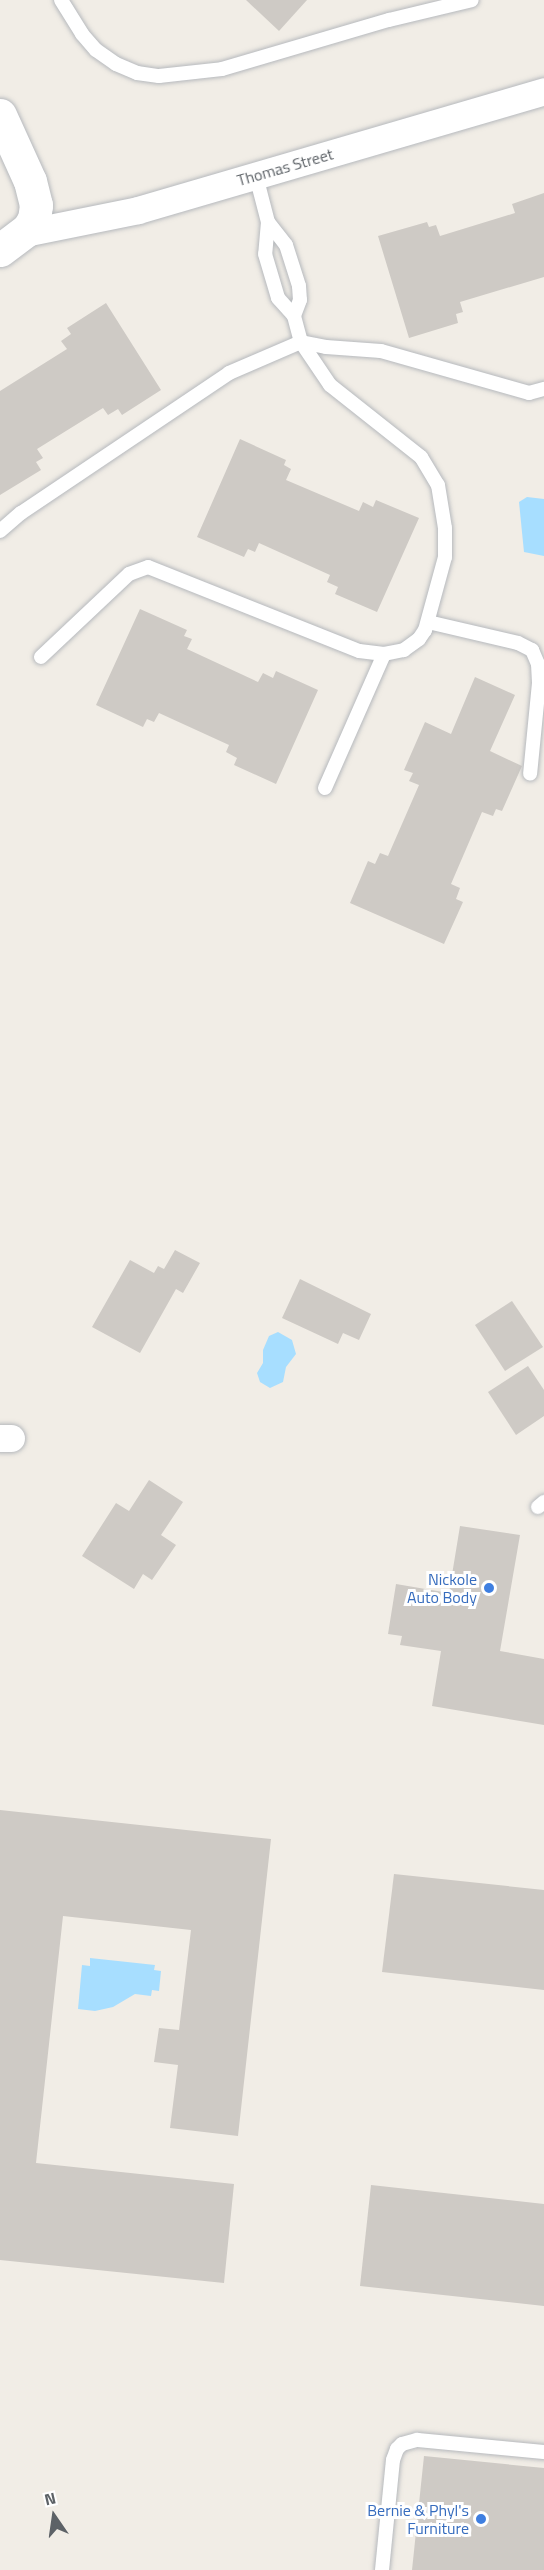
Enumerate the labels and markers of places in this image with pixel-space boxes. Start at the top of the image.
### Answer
place label: Nickole Auto Body [407,1569,477,1607]
marker: Nickole Auto Body [482,1581,496,1595]
place label: Bernie & Phyl's Furniture [367,2500,469,2538]
marker: Bernie & Phyl's Furniture [474,2512,488,2526]

